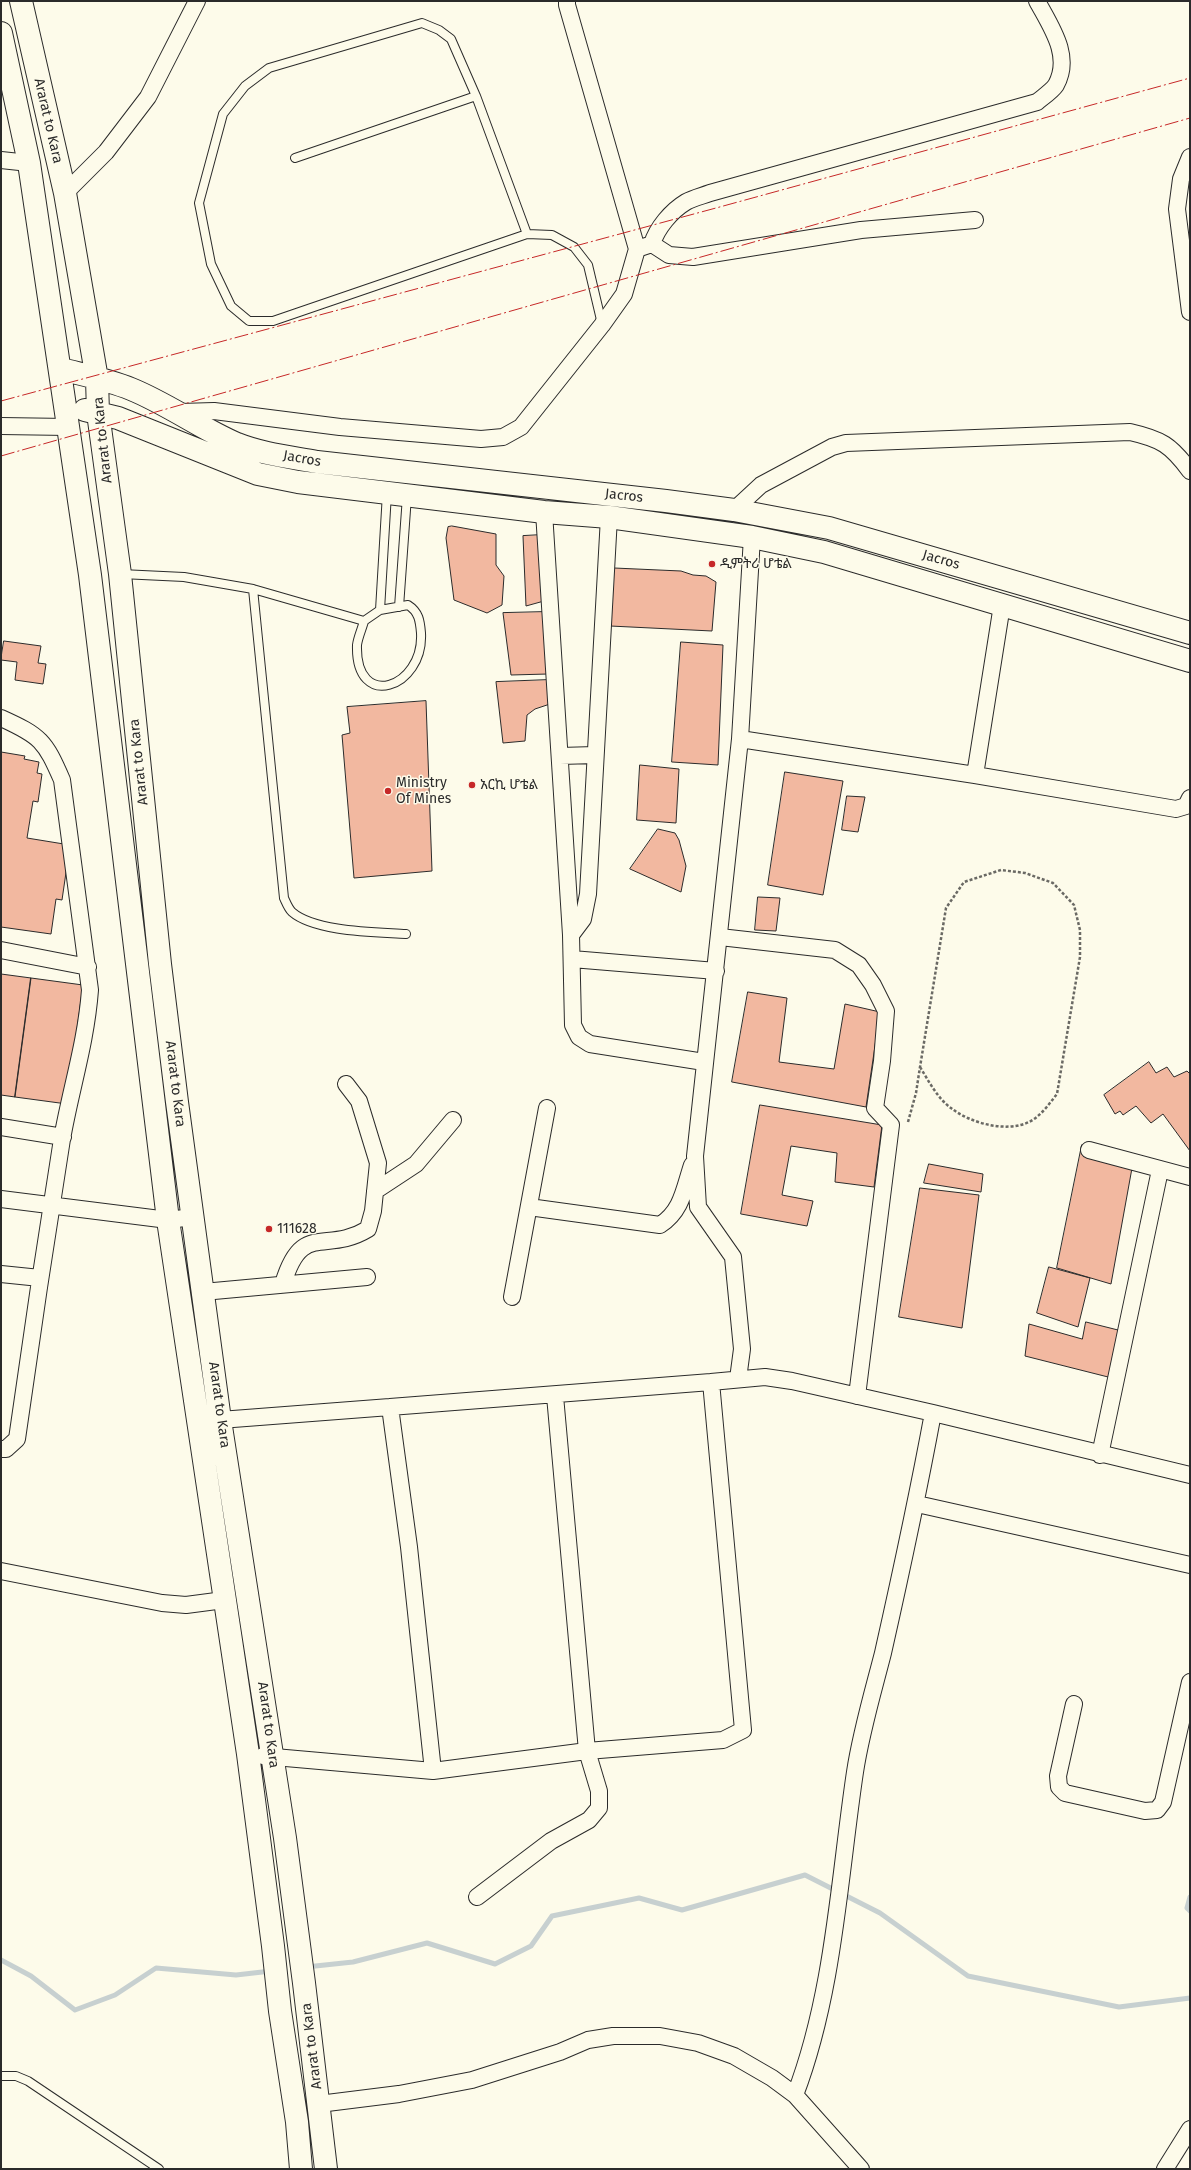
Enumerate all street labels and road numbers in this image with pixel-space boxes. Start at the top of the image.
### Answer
street label: Ararat to Kara [30,77,66,165]
street label: Ararat to Kara [90,396,116,484]
street label: Jacros [282,447,322,471]
street label: Jacros [604,486,644,506]
street label: Jacros [920,547,962,573]
street label: Ararat to Kara [126,718,152,806]
street label: Ararat to Kara [161,1040,189,1128]
street label: Ararat to Kara [205,1361,233,1449]
street label: Ararat to Kara [254,1681,282,1769]
street label: Ararat to Kara [298,2002,326,2090]

